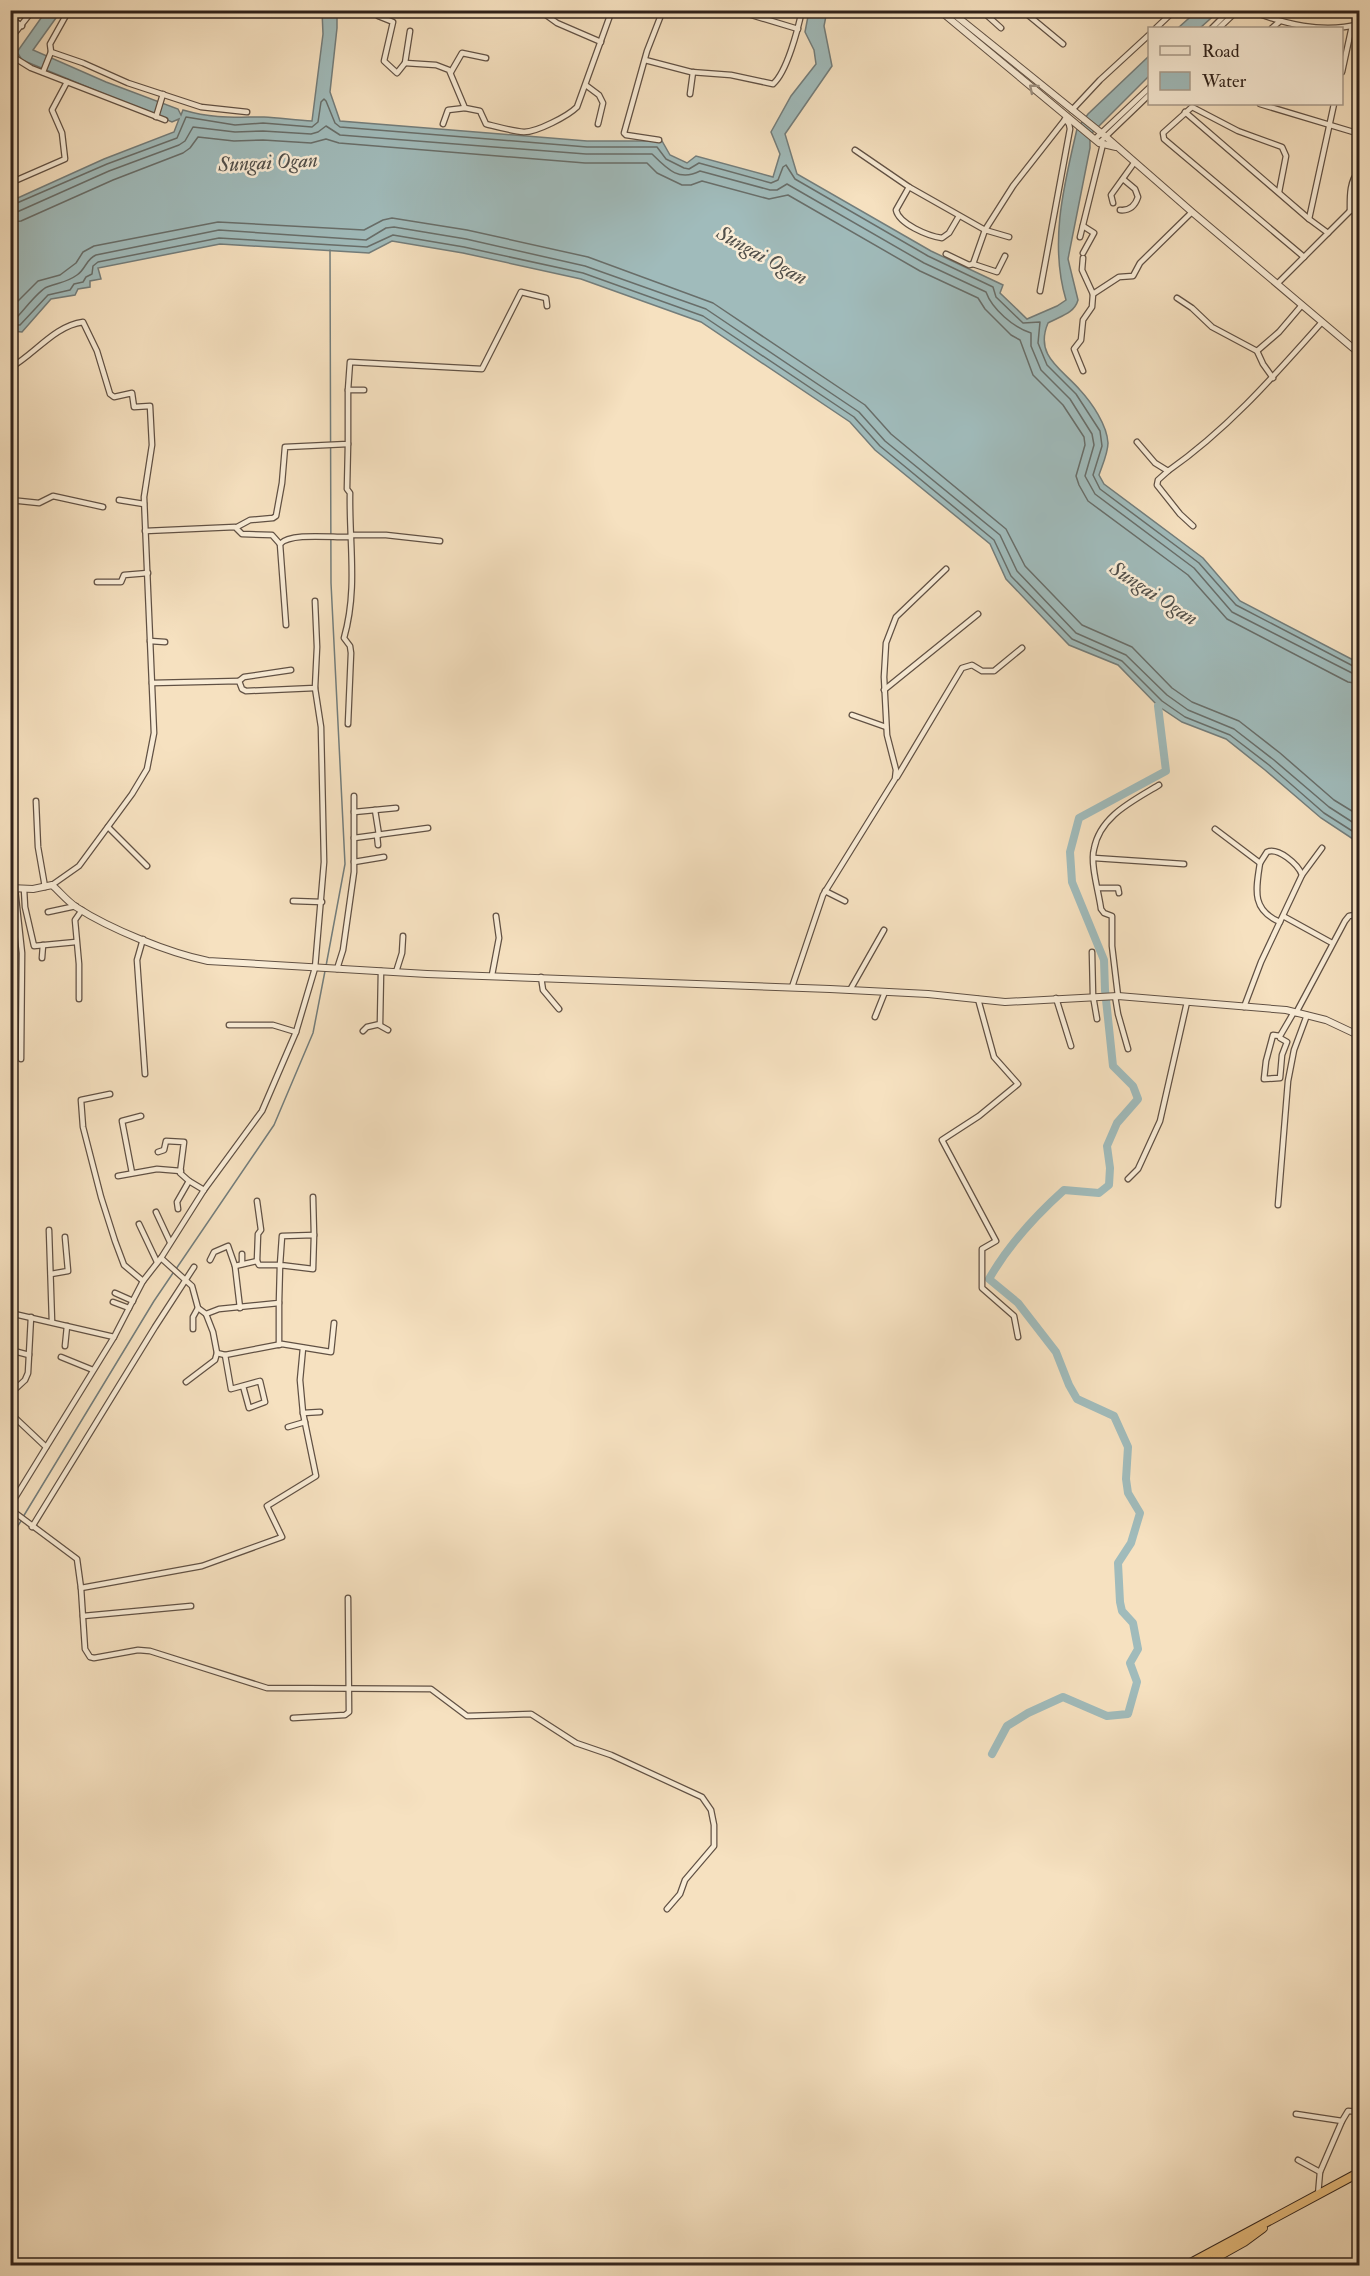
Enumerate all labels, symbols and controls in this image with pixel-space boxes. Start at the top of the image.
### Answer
legend [1148,27,1343,105]
text: Road [1202,40,1240,63]
text: Water [1201,70,1246,93]
one-way arrow [1028,85,1039,96]
water label: Sungai Ogan [216,146,319,179]
water label: Sungai Ogan [711,219,812,292]
water label: Sungai Ogan [1104,554,1203,632]

